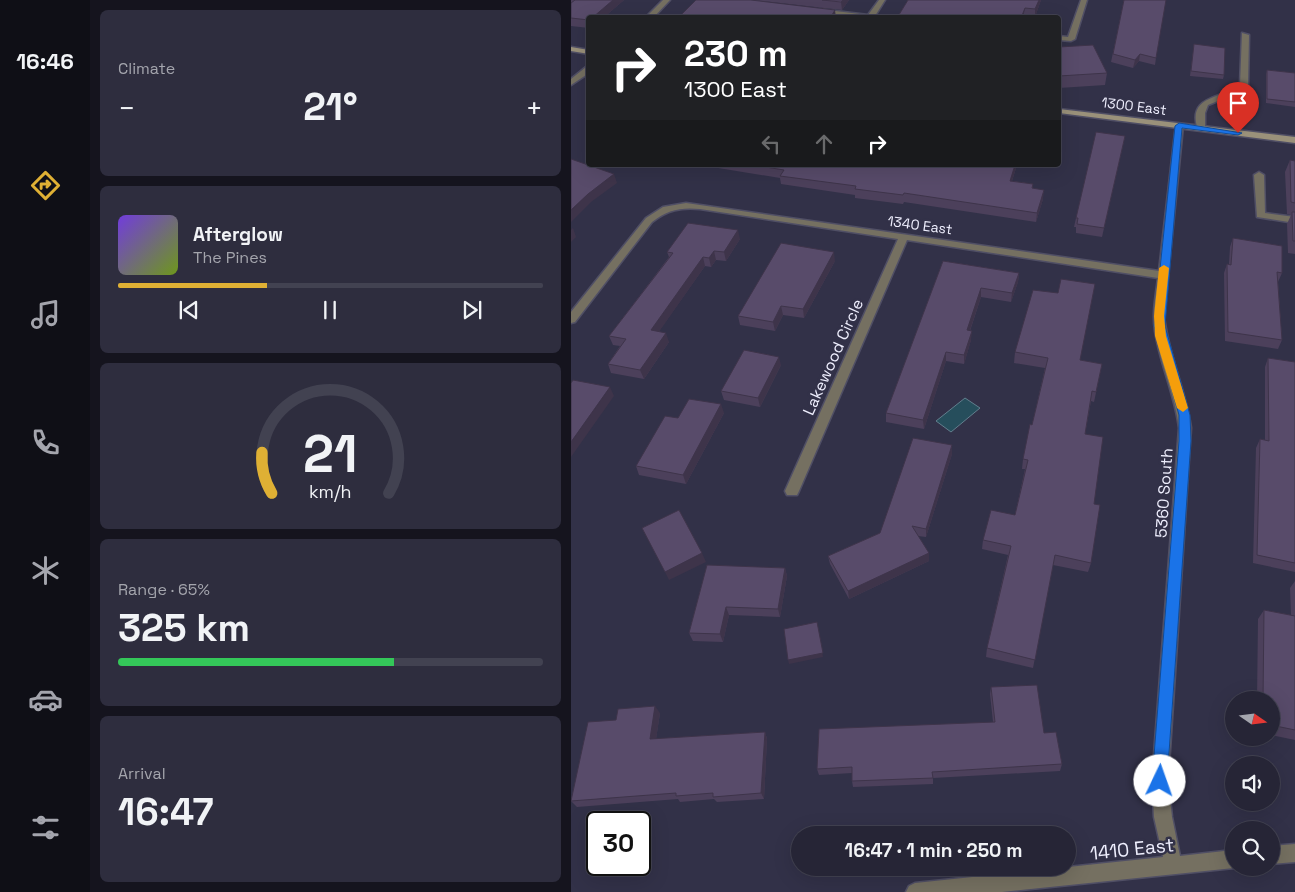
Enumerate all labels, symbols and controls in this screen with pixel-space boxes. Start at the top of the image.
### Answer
text: 230 m [684,32,788,76]
icon: right [601,35,666,100]
text: 16:46 [16,47,74,75]
text: Climate [118,58,175,79]
text: 1300 East [684,75,787,103]
pin [1217,82,1259,133]
text: 21° [303,83,358,131]
icon: arrive [1224,89,1252,117]
text: − [118,90,135,126]
text: + [526,90,543,126]
street label: 1300 East [1100,93,1168,119]
icon: left [757,130,785,158]
icon: ahead [810,130,838,158]
icon: right [863,130,891,158]
icon: directions [28,168,63,203]
street label: 1340 East [886,212,954,238]
text: Afterglow [193,222,283,247]
text: The Pines [193,247,267,268]
icon: previous [175,296,203,324]
icon: pause [316,296,344,324]
icon: next [458,296,486,324]
street label: Lakewood Circle [798,296,868,418]
icon: music [28,297,63,332]
text: 21 [303,421,358,487]
icon: phone [28,425,63,460]
street label: 5360 South [1150,447,1178,539]
text: km/h [309,480,352,503]
icon: climate [28,553,63,588]
text: Range · 65% [118,579,210,600]
text: 325 km [118,604,250,652]
icon: car [28,682,63,717]
north arrow [1225,691,1280,746]
map controls [1225,691,1280,876]
position arrow [1133,754,1185,806]
button: sound [1225,756,1280,811]
text: Arrival [118,763,166,784]
text: 16:47 [118,788,214,836]
icon: filters [28,810,63,845]
speed limit sign: 30 [586,811,651,876]
button: search [1225,821,1280,876]
street label: 1410 East [1089,832,1175,866]
text: 16:47 · 1 min · 250 m [845,838,1022,863]

